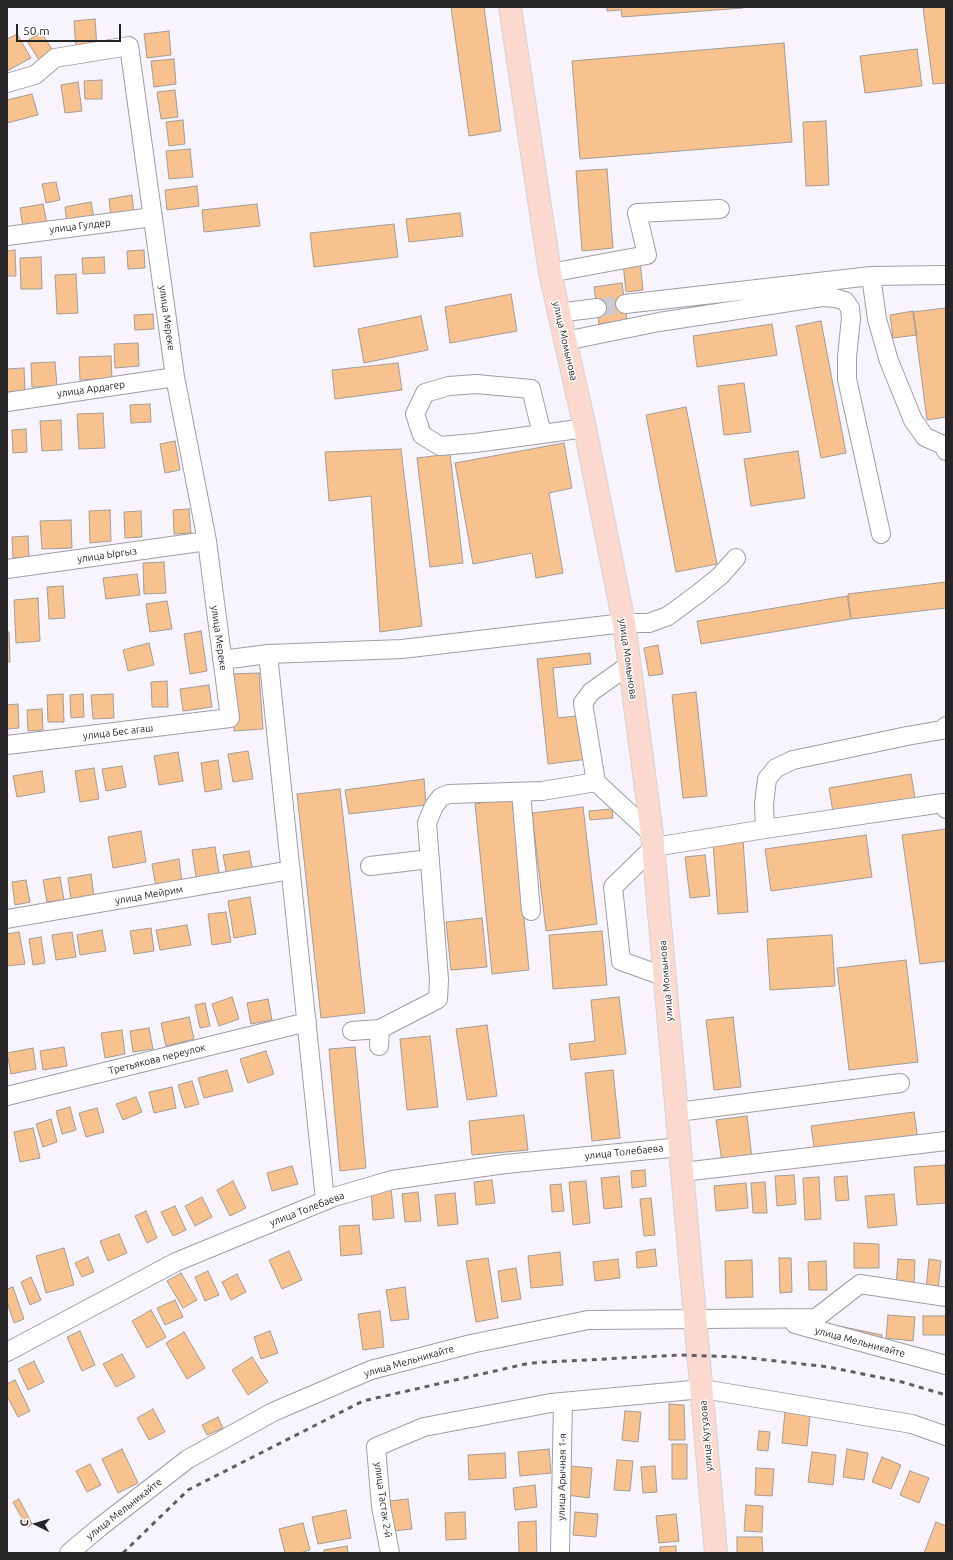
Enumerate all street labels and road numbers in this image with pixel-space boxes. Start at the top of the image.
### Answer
street label: улица Гулдер [49,216,111,236]
street label: улица Мереке [156,285,178,351]
street label: улица Момынова [550,300,580,382]
street label: улица Ардагер [56,378,126,400]
street label: улица Ыргыз [76,545,138,565]
street label: улица Мереке [208,605,230,671]
street label: улица Момынова [616,618,640,700]
street label: улица Бес агаш [82,722,154,742]
street label: улица Мейрим [114,883,184,907]
street label: улица Момынова [656,940,676,1022]
street label: Третьякова переулок [107,1041,207,1077]
street label: улица Толебаева [584,1142,664,1162]
street label: улица Толебаева [268,1189,346,1229]
street label: улица Мельникайте [814,1324,906,1360]
street label: улица Мельникайте [363,1342,455,1380]
street label: улица Кутузова [697,1400,715,1472]
street label: улица Арычная 1-я [555,1433,569,1521]
street label: улица Тастак 2-й [372,1461,394,1539]
street label: улица Мельникайте [84,1476,164,1542]

